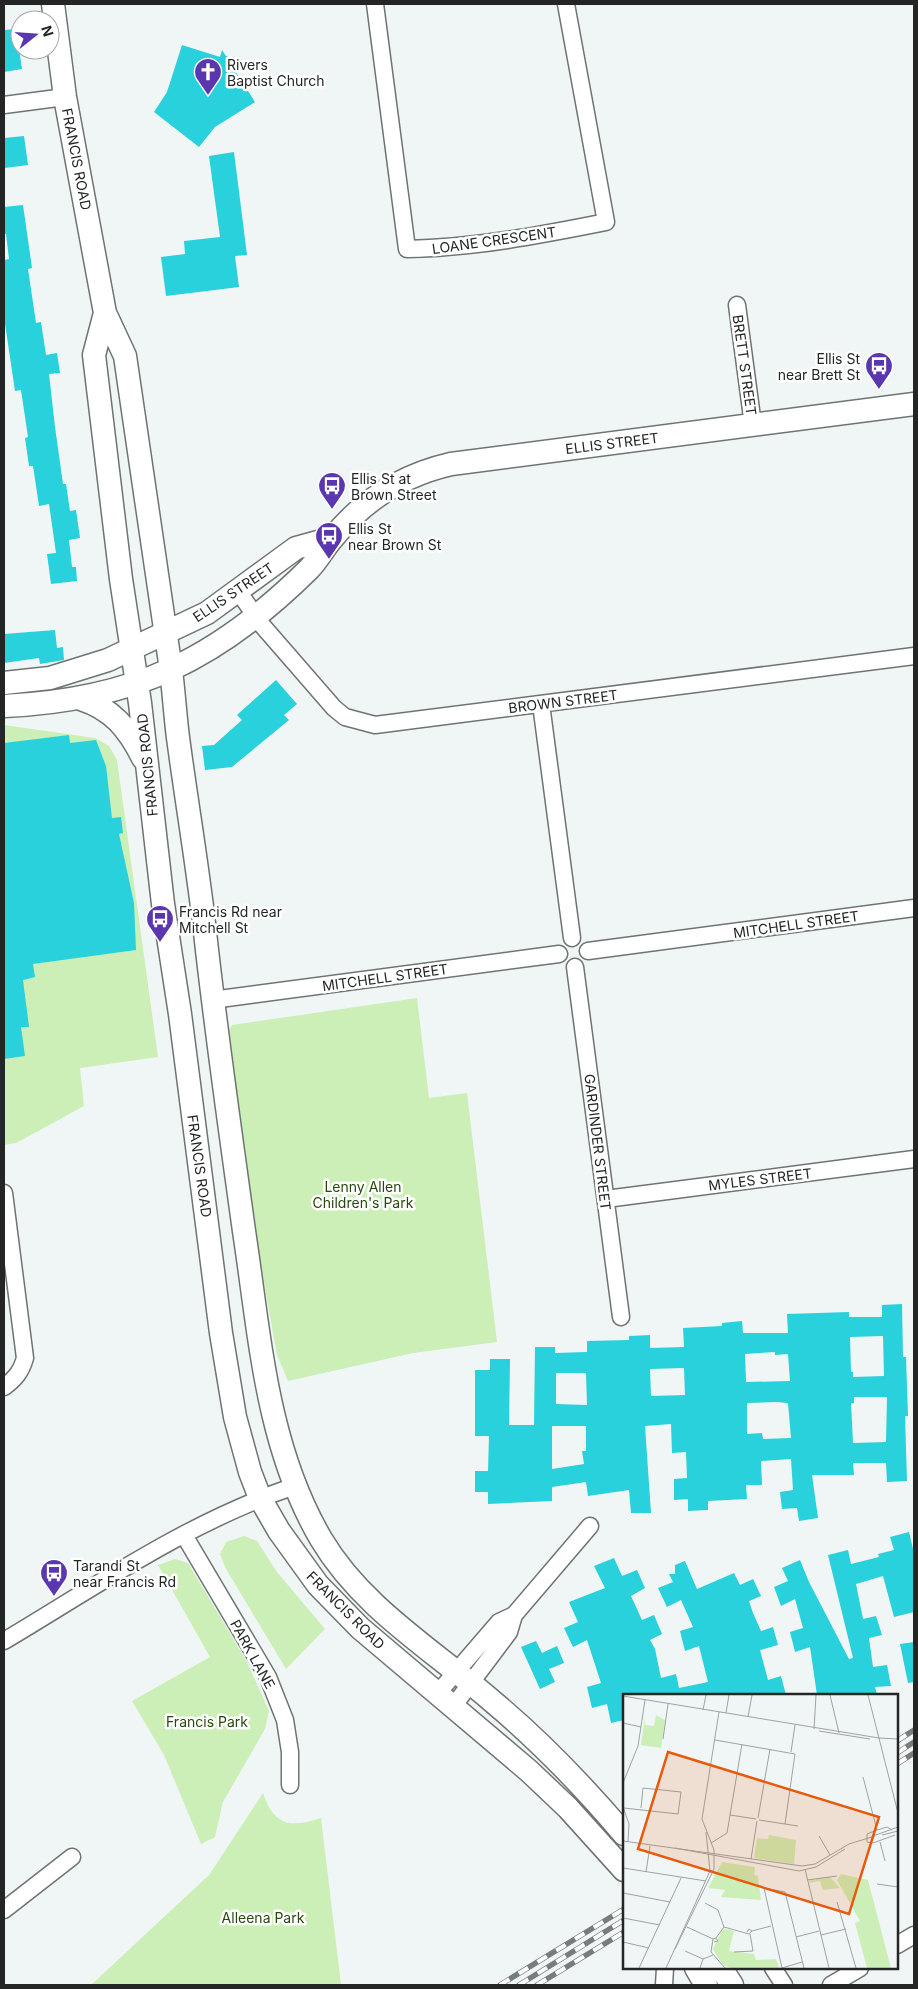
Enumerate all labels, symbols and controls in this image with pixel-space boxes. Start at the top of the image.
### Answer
north arrow [10,10,60,60]
text: N [38,23,58,39]
place label: Rivers Baptist Church [227,56,325,89]
church icon: Rivers Baptist Church [193,57,223,96]
street label: FRANCIS ROAD [59,107,95,211]
street label: LOANE CRESCENT [431,223,557,257]
street label: BRETT STREET [730,314,760,416]
place label: Ellis St near Brett St [778,350,860,383]
bus stop icon: Ellis St near Brett St [864,351,894,390]
street label: ELLIS STREET [564,429,660,457]
place label: Ellis St at Brown Street [351,470,437,503]
bus stop icon: Ellis St at Brown Street [317,471,347,510]
place label: Ellis St near Brown St [348,520,442,553]
bus stop icon: Ellis St near Brown St [314,521,344,560]
street label: ELLIS STREET [189,559,277,625]
street label: BROWN STREET [507,686,619,716]
street label: FRANCIS ROAD [133,713,161,817]
place label: Francis Rd near Mitchell St [179,903,282,936]
bus stop icon: Francis Rd near Mitchell St [145,904,175,943]
street label: MITCHELL STREET [732,907,860,941]
street label: MITCHELL STREET [321,960,449,994]
street label: GARDINDER STREET [581,1073,615,1211]
street label: FRANCIS ROAD [184,1114,216,1218]
street label: MYLES STREET [707,1164,813,1194]
park label: Lenny Allen Children's Park [313,1178,414,1211]
place label: Tarandi St near Francis Rd [73,1557,176,1590]
bus stop icon: Tarandi St near Francis Rd [39,1558,69,1597]
street label: FRANCIS ROAD [303,1567,389,1653]
street label: PARK LANE [227,1616,279,1692]
inset map [623,1694,898,1969]
park label: Francis Park [166,1713,248,1730]
park label: Alleena Park [222,1909,305,1926]

